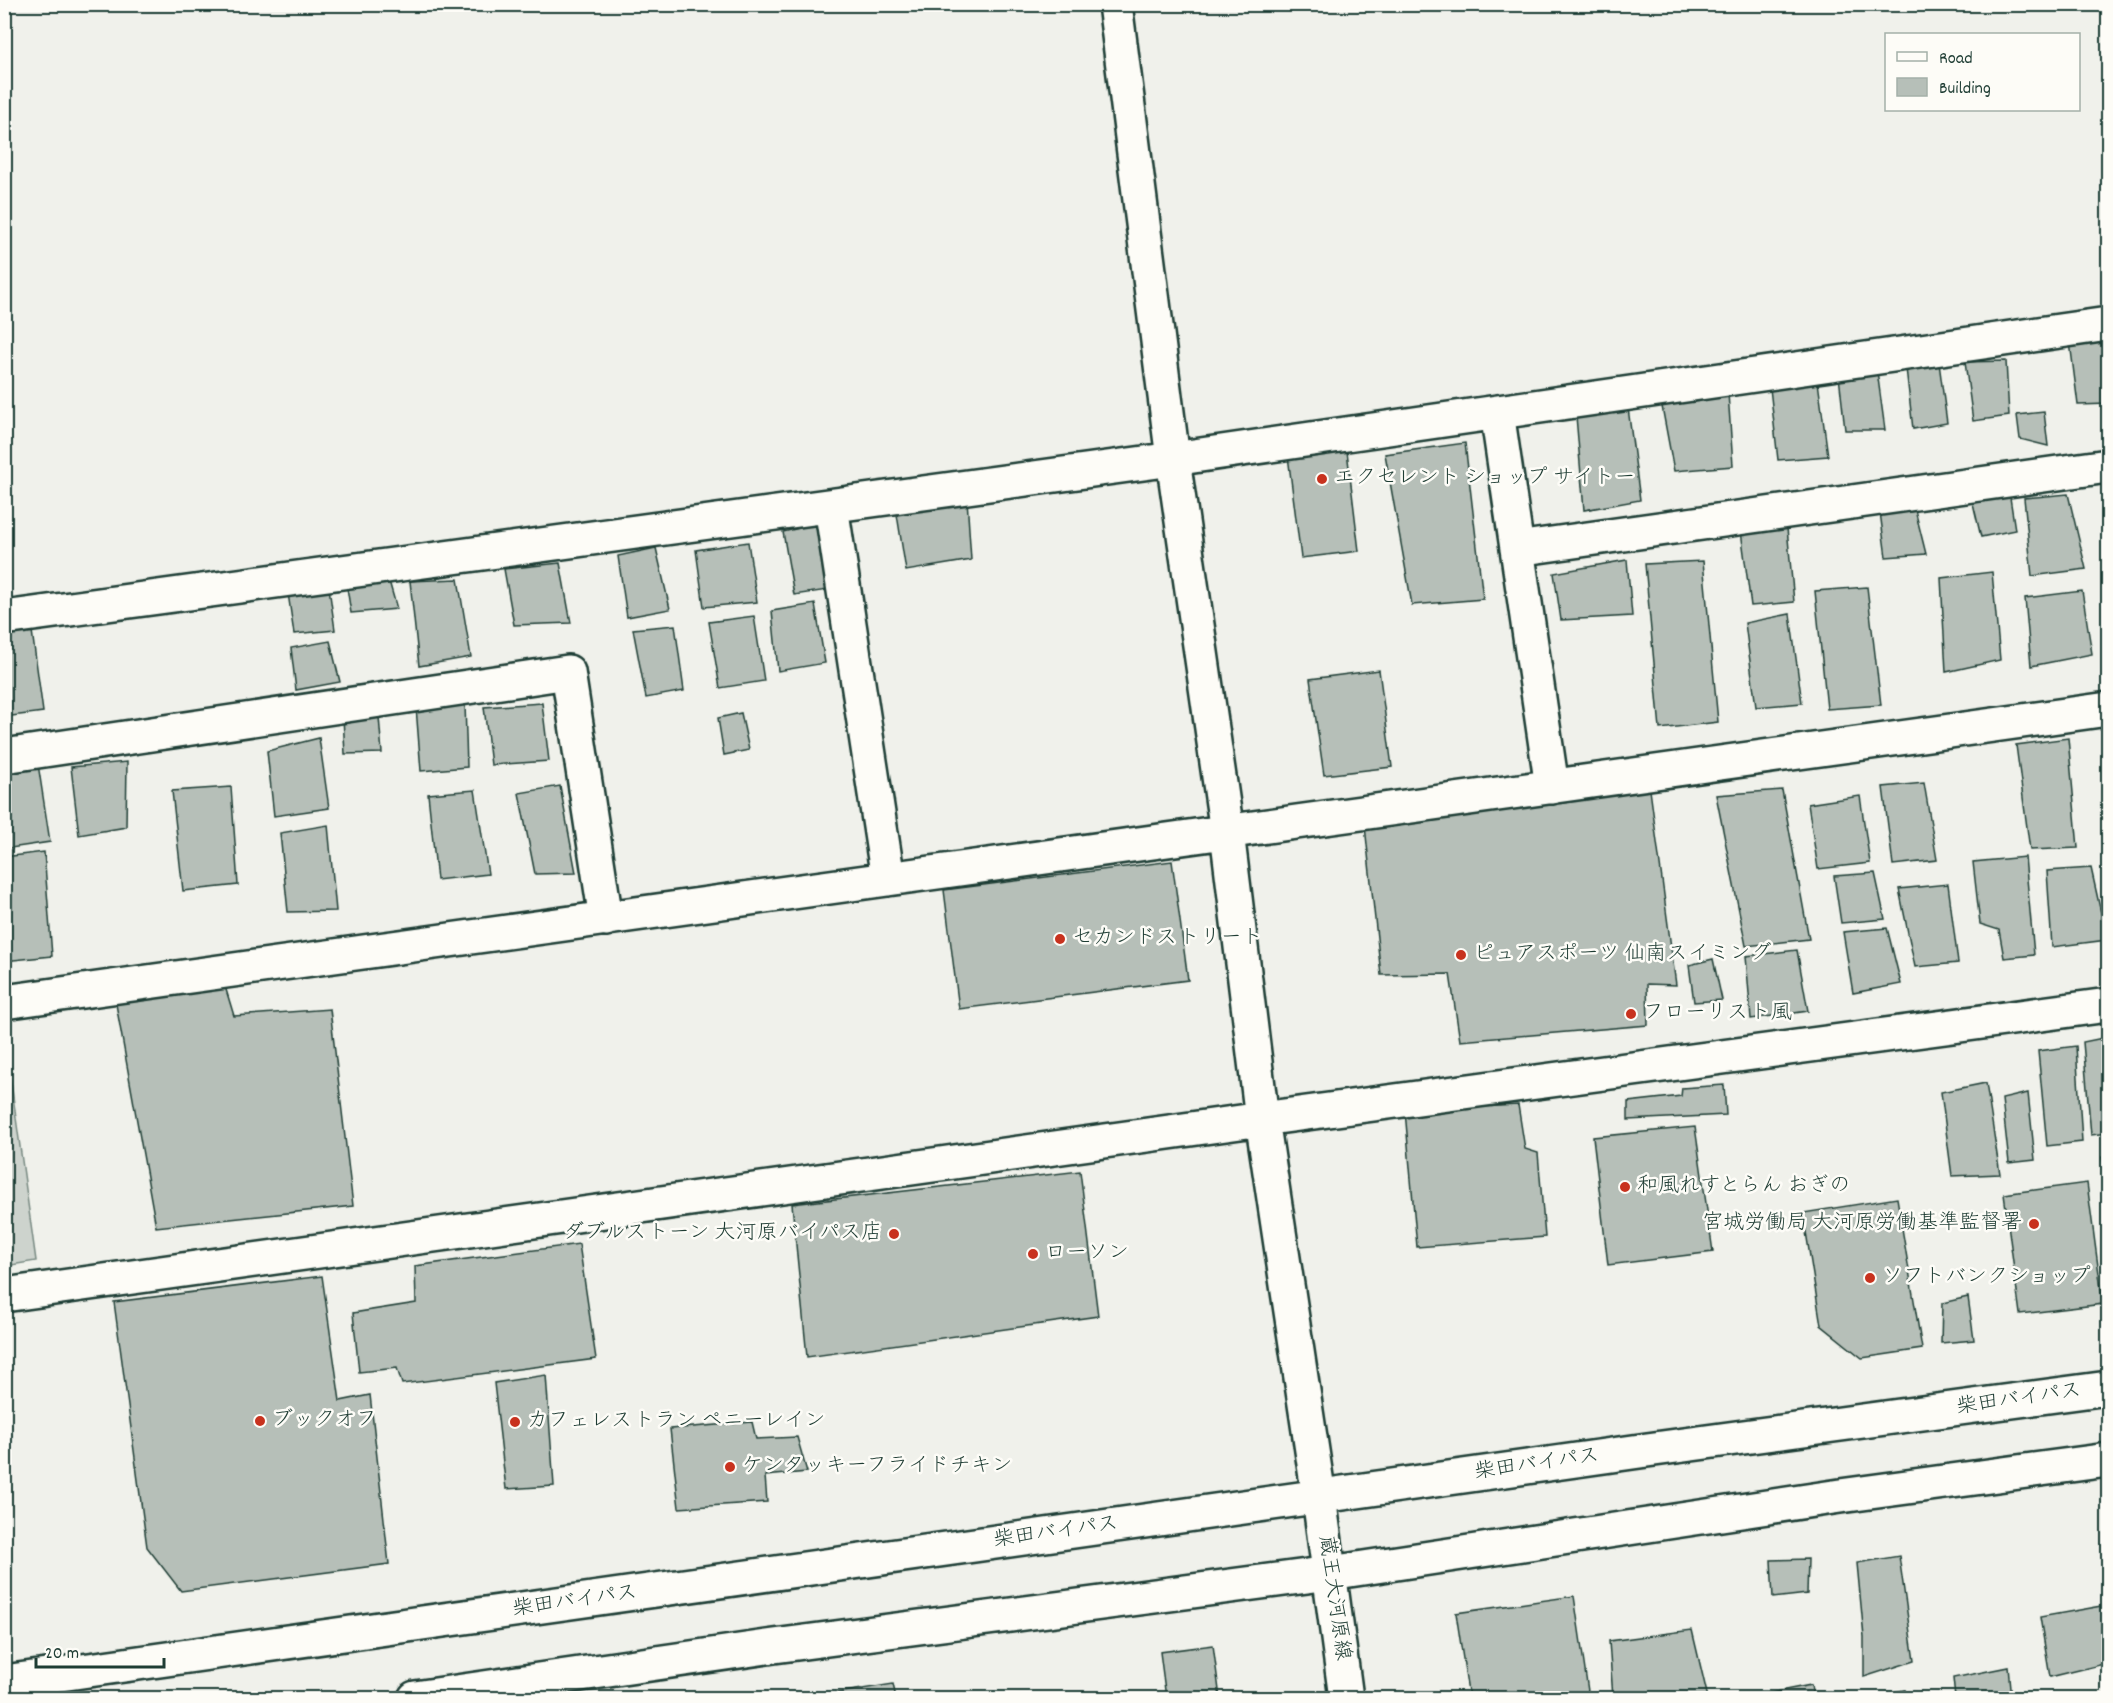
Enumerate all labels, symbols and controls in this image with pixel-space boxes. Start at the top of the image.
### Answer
legend [1885,33,2080,111]
text: Road [1939,47,1973,72]
text: Building [1939,77,1991,102]
place label: エクセレント ショップ サイトー [1334,464,1636,494]
marker: エクセレント ショップ サイトー [1315,472,1329,486]
place label: セカンドストリート [1072,924,1263,954]
marker: セカンドストリート [1053,932,1067,946]
place label: ピュアスポーツ 仙南スイミング [1473,940,1771,970]
marker: ピュアスポーツ 仙南スイミング [1454,948,1468,962]
place label: フローリスト風 [1643,999,1792,1029]
marker: フローリスト風 [1624,1007,1638,1021]
place label: 和風れすとらん おぎの [1637,1172,1850,1202]
marker: 和風れすとらん おぎの [1618,1180,1632,1194]
place label: 宮城労働局 大河原労働基準監督署 [1702,1209,2022,1239]
marker: 宮城労働局 大河原労働基準監督署 [2027,1217,2041,1231]
place label: ダブルストーン 大河原バイパス店 [563,1219,882,1249]
marker: ダブルストーン 大河原バイパス店 [887,1227,901,1241]
place label: ローソン [1045,1239,1129,1269]
marker: ローソン [1026,1247,1040,1261]
place label: ソフトバンクショップ [1882,1263,2091,1293]
marker: ソフトバンクショップ [1863,1271,1877,1285]
street label: 柴田バイパス [1955,1376,2083,1424]
place label: ブックオフ [272,1406,377,1436]
place label: カフェレストラン ペニーレイン [527,1407,825,1437]
marker: ブックオフ [253,1414,267,1428]
marker: カフェレストラン ペニーレイン [508,1415,522,1429]
street label: 柴田バイパス [1473,1441,1601,1489]
place label: ケンタッキーフライドチキン [742,1452,1012,1482]
marker: ケンタッキーフライドチキン [723,1460,737,1474]
street label: 柴田バイパス [992,1509,1120,1557]
street label: 蔵王大河原線 [1309,1534,1357,1662]
street label: 柴田バイパス [511,1578,639,1626]
scale bar [36,1631,164,1669]
text: 20 m [45,1642,79,1667]

